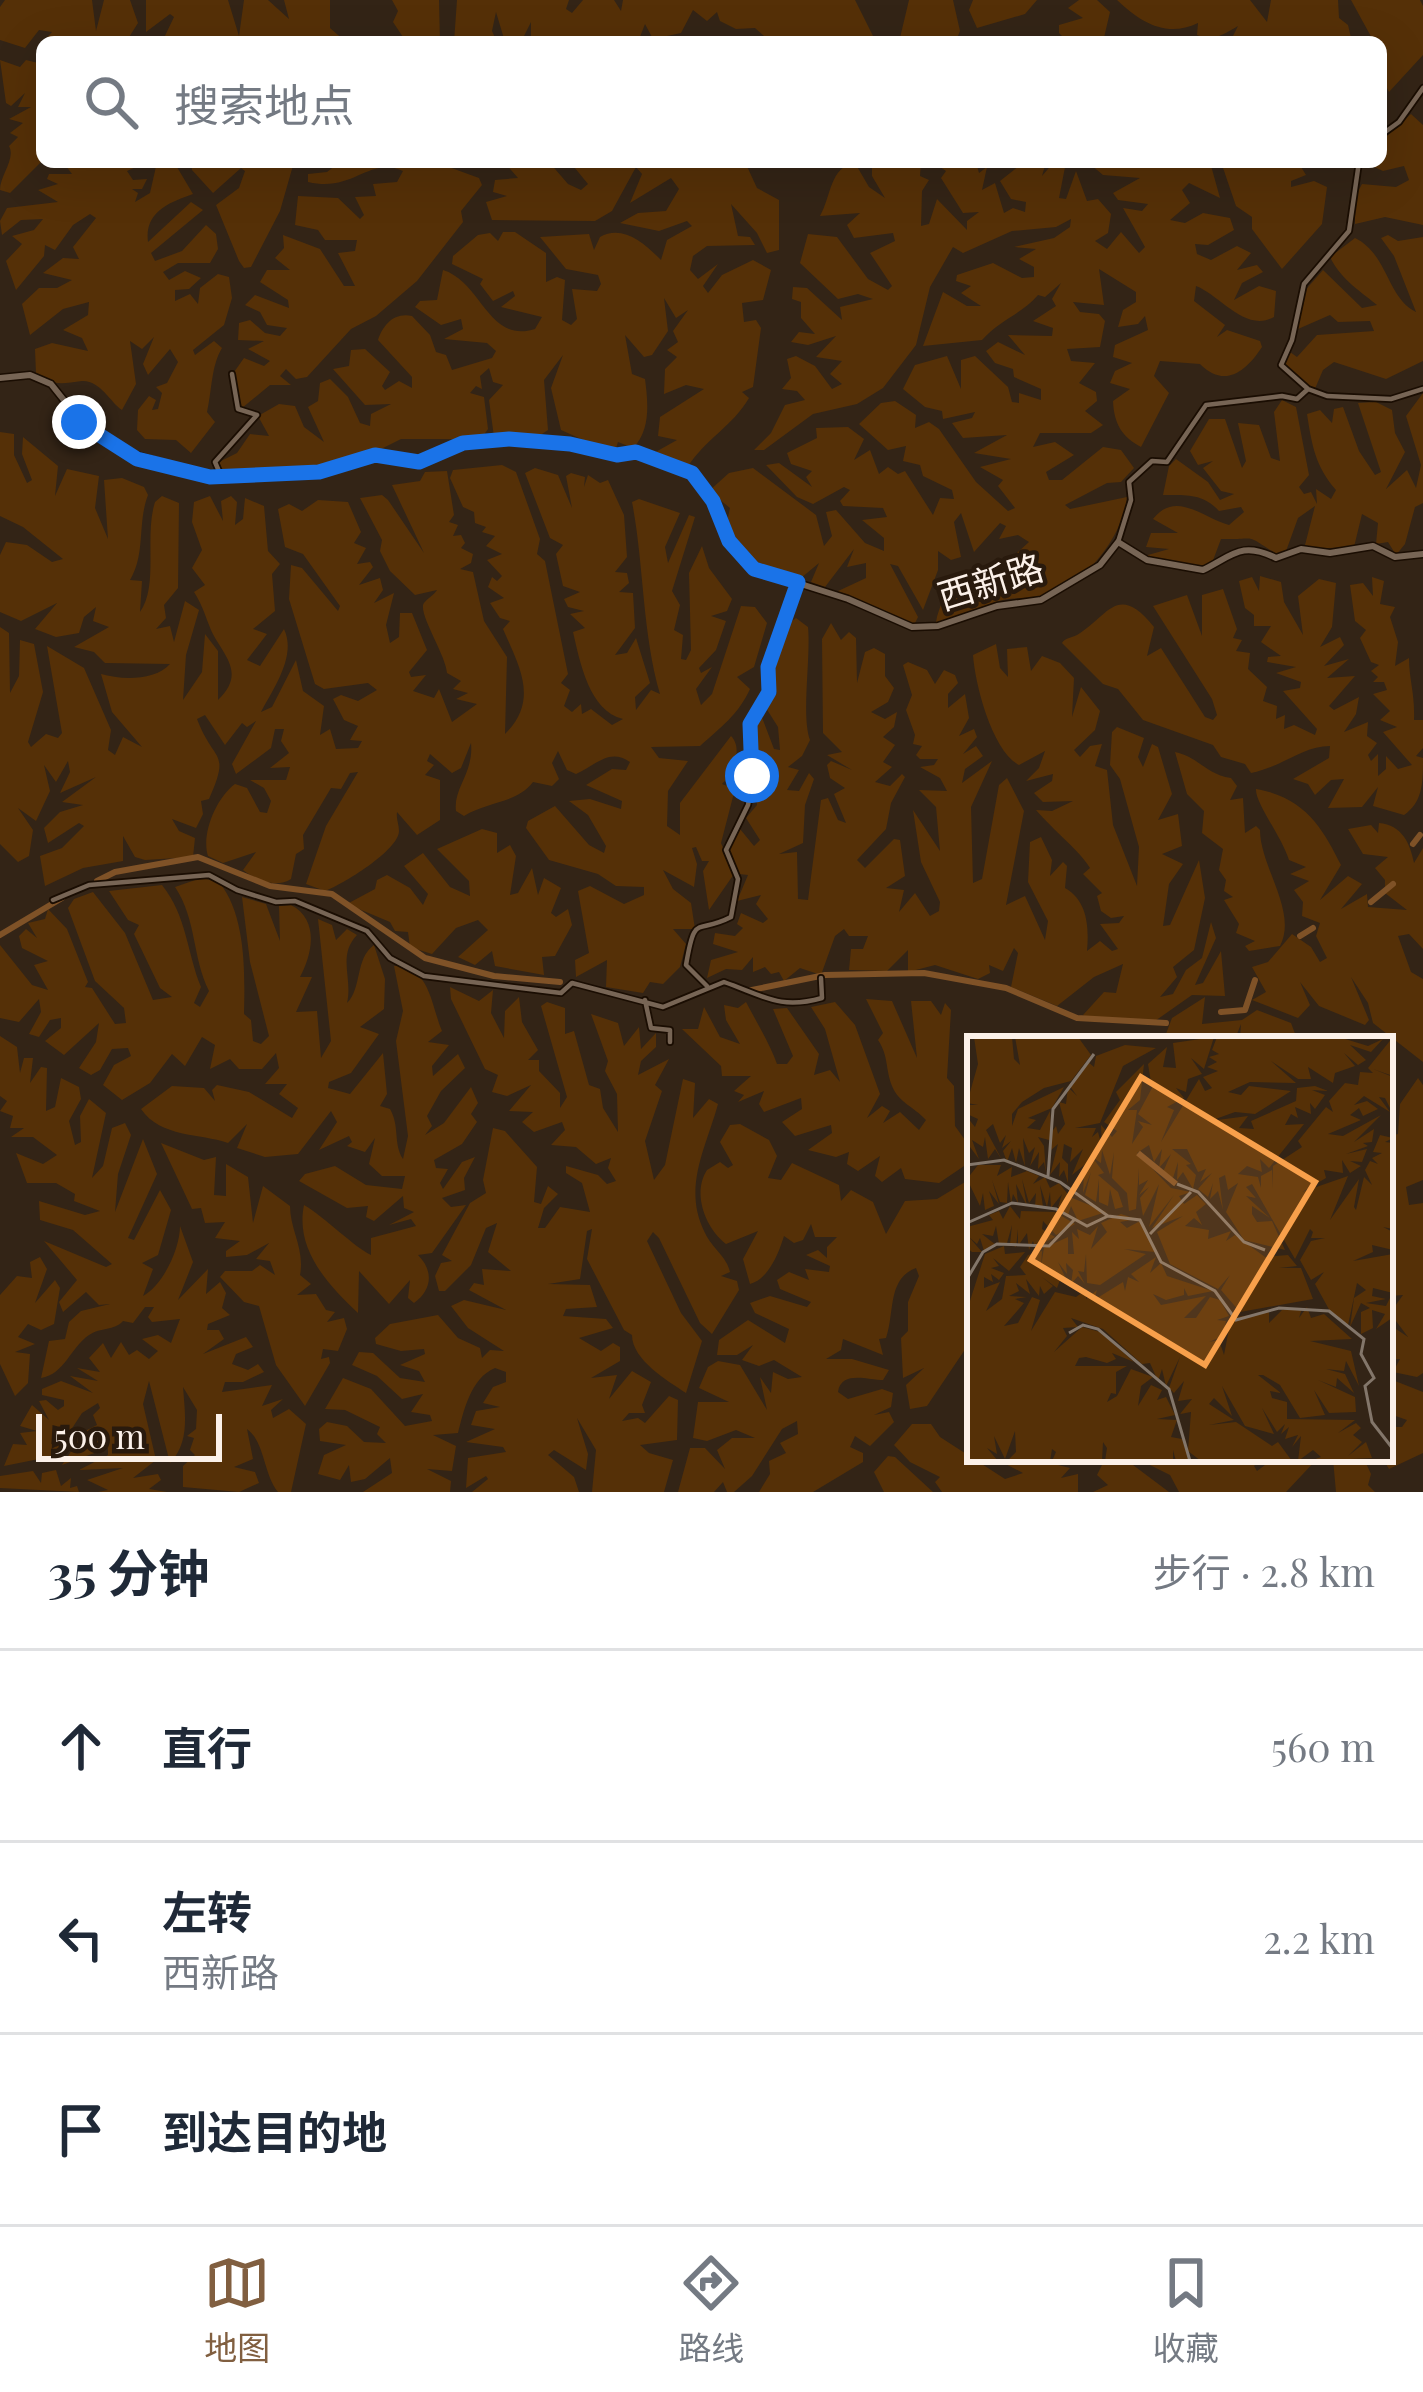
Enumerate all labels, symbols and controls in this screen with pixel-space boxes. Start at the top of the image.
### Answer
search box [36,36,1387,168]
icon: search [78,69,144,135]
text: 搜索地点 [174,73,354,133]
route end [52,395,106,449]
street label: 西新路 [931,541,1049,619]
route start [725,749,779,803]
inset map [967,1036,1393,1462]
scale bar [36,1408,222,1461]
text: 500 m [54,1413,145,1457]
text: 35 分钟 [48,1537,209,1605]
text: 步行 · 2.8 km [1153,1545,1375,1597]
icon: ahead [48,1713,114,1779]
text: 直行 [162,1716,252,1776]
text: 560 m [1271,1720,1375,1772]
text: 左转 [162,1880,252,1940]
icon: left [48,1905,114,1971]
text: 2.2 km [1263,1912,1375,1964]
text: 西新路 [162,1945,279,1997]
icon: arrive [48,2097,114,2163]
text: 到达目的地 [162,2100,387,2160]
tab: 地图 [204,2250,270,2370]
tab: 路线 [678,2250,744,2370]
tab: 收藏 [1153,2250,1219,2370]

